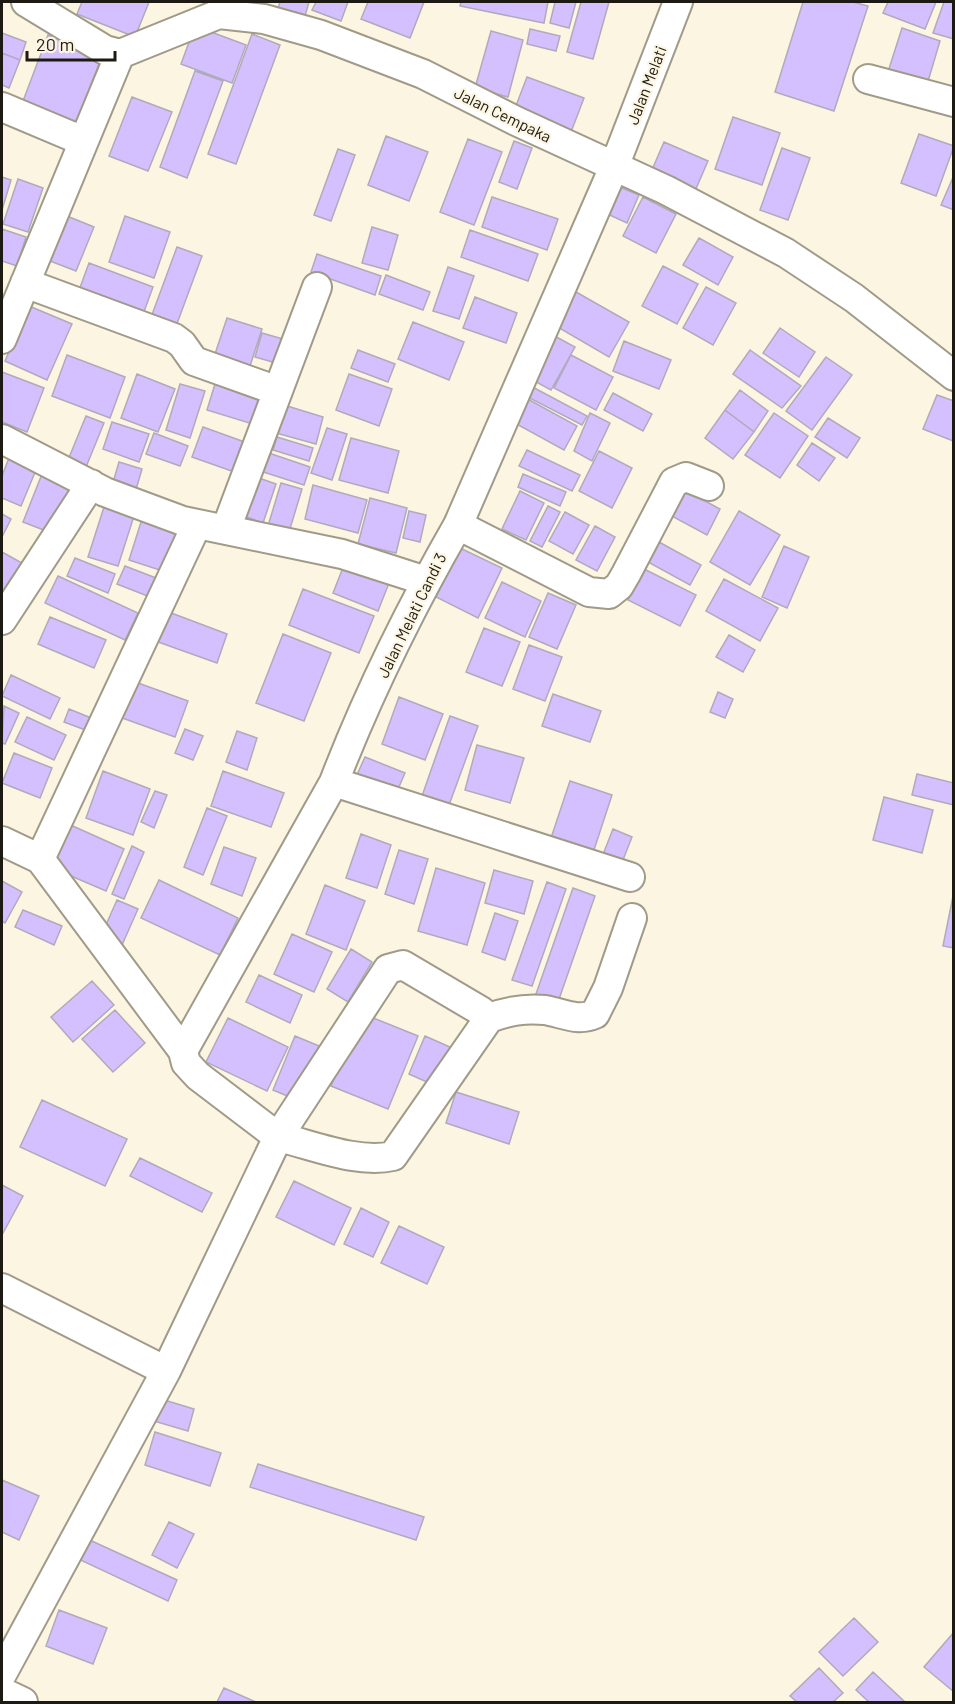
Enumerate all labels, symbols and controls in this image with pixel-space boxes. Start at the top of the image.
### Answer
scale bar [27,24,116,62]
text: 20 m [36,33,74,55]
street label: Jalan Melati [622,43,670,127]
street label: Jalan Cempaka [451,82,555,146]
street label: Jalan Melati Candi 3 [373,549,449,681]

